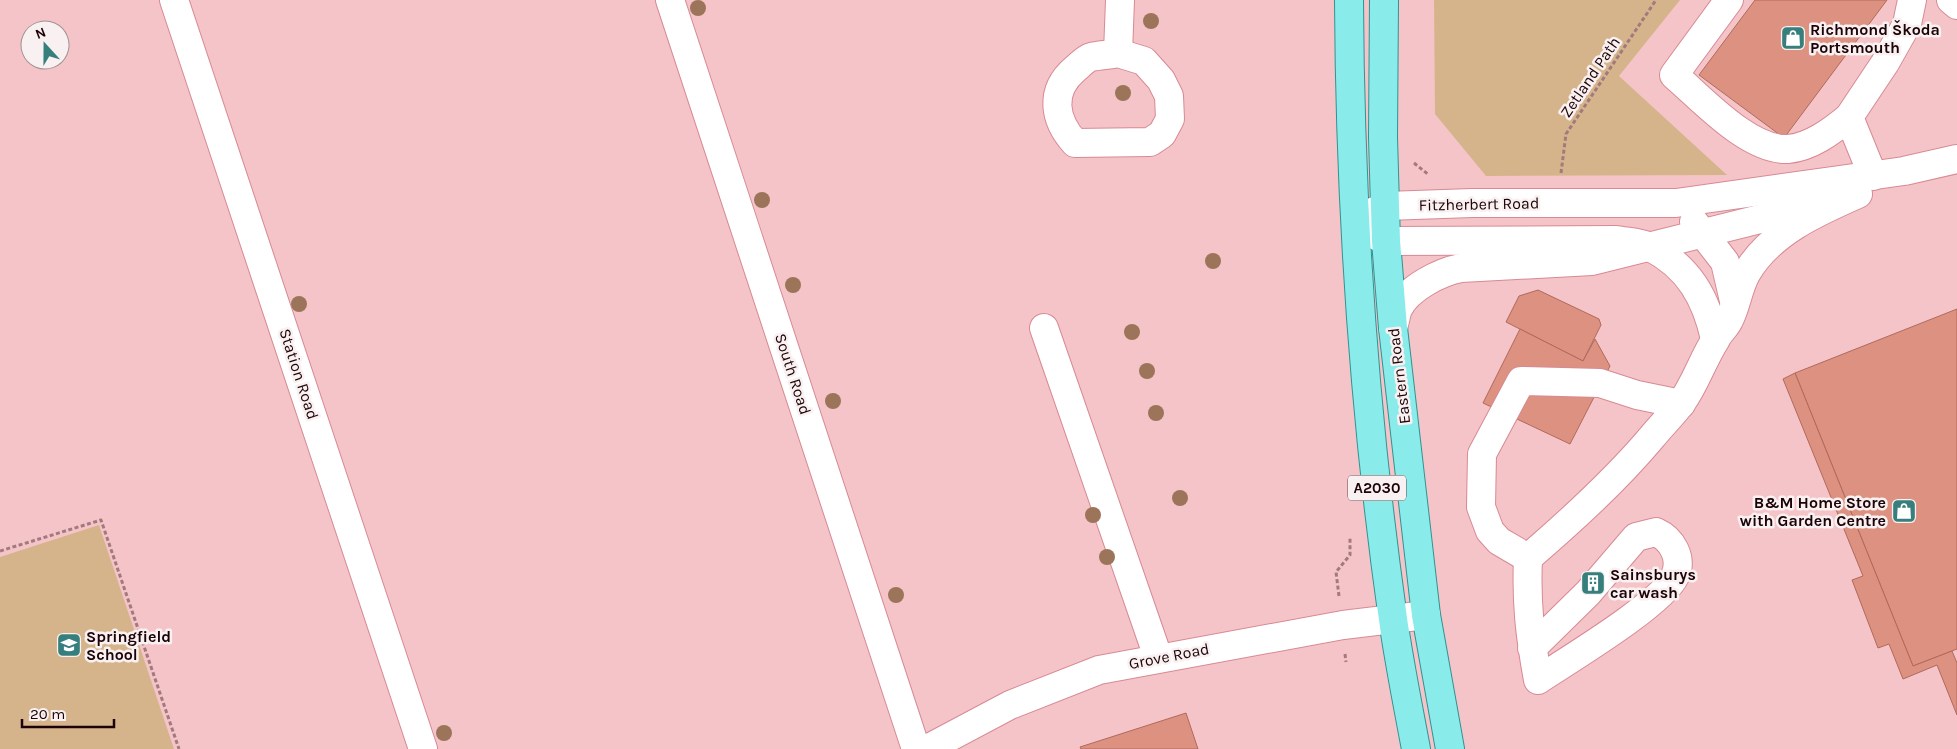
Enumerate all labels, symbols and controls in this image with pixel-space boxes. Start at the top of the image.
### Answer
place label: Richmond Škoda Portsmouth [1810,19,1940,57]
north arrow [20,20,70,70]
text: N [33,24,48,43]
shop icon: Richmond Škoda Portsmouth [1780,25,1806,51]
street label: Zetland Path [1556,33,1624,121]
street label: Fitzherbert Road [1419,193,1539,215]
street label: Station Road [275,326,323,422]
street label: Eastern Road [1384,327,1414,425]
street label: South Road [771,331,815,417]
road number: A2030 [1348,476,1406,500]
place label: B&M Home Store with Garden Centre [1740,493,1886,530]
shop icon: B&M Home Store with Garden Centre [1891,498,1917,524]
place label: Sainsburys car wash [1610,565,1696,602]
building icon: Sainsburys car wash [1580,570,1606,596]
place label: Springfield School [86,627,171,664]
school or university icon: Springfield School [56,632,82,658]
street label: Grove Road [1127,639,1211,673]
scale bar [22,696,115,728]
text: 20 m [30,705,65,723]

